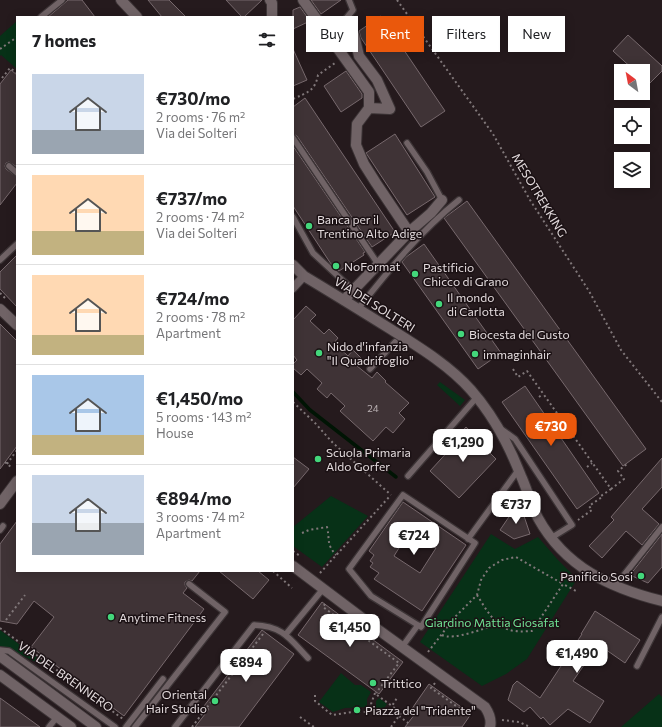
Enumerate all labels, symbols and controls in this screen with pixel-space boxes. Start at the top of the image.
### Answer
chip: Buy [306,16,358,52]
chip: Rent [366,16,424,52]
chip: Filters [432,16,500,52]
chip: New [508,16,565,52]
icon: filters [256,29,278,51]
text: 7 homes [32,30,96,51]
north arrow [614,64,650,100]
map controls [614,64,650,188]
text: €730/mo [156,88,230,109]
icon: home [64,90,112,138]
button: locate [614,108,650,144]
text: 2 rooms · 76 m² [156,109,245,125]
text: Via dei Solteri [156,125,237,141]
street label: MESOTREKKING [509,151,571,239]
button: layers [614,152,650,188]
text: €737/mo [156,188,227,209]
icon: home [64,191,112,239]
text: 2 rooms · 74 m² [156,209,244,225]
place label: Banca per il Trentino Alto Adige [317,212,422,240]
marker: Banca per il Trentino Alto Adige [304,221,314,231]
text: Via dei Solteri [156,225,237,241]
place label: NoFormat [344,259,401,273]
place label: Pastificio Chicco di Grano [423,260,509,288]
marker: NoFormat [331,261,341,271]
marker: Pastificio Chicco di Grano [410,269,420,279]
street label: VIA DEI SOLTERI [332,274,418,334]
text: €724/mo [156,288,229,309]
place label: Il mondo di Carlotta [447,290,505,318]
icon: home [64,291,112,339]
marker: Il mondo di Carlotta [434,299,444,309]
text: 2 rooms · 78 m² [156,309,245,325]
text: Apartment [156,325,221,341]
place label: Biocesta del Gusto [469,327,570,341]
marker: Biocesta del Gusto [456,329,466,339]
place label: Nido d'infanzia "Il Quadrifoglio" [327,339,414,367]
place label: immaginhair [483,347,551,361]
marker: Nido d'infanzia "Il Quadrifoglio" [314,348,324,358]
marker: immaginhair [470,349,480,359]
text: €1,450/mo [156,388,243,409]
icon: home [64,391,112,439]
house number: 24 [367,402,379,414]
text: 5 rooms · 143 m² [156,409,252,425]
pin: €730 [527,413,575,447]
text: €730 [535,418,567,434]
text: House [156,425,194,441]
pin: €1,290 [430,429,496,463]
text: €1,290 [442,434,484,450]
place label: Scuola Primaria Aldo Gorfer [326,445,411,473]
marker: Scuola Primaria Aldo Gorfer [313,454,323,464]
text: €894/mo [156,488,232,509]
icon: home [64,491,112,539]
pin: €737 [492,491,540,525]
text: €737 [501,496,531,512]
text: 3 rooms · 74 m² [156,509,245,525]
pin: €724 [390,522,438,556]
text: Apartment [156,525,221,541]
text: €724 [398,527,430,543]
place label: Panificio Sosi [560,569,633,583]
marker: Panificio Sosi [636,571,646,581]
place label: Anytime Fitness [119,610,206,624]
marker: Anytime Fitness [106,612,116,622]
pin: €1,450 [317,614,383,648]
park label: Giardino Mattia Giosafat [425,615,559,629]
text: €1,450 [329,619,371,635]
street label: VIA DEL BRENNERO [16,638,116,714]
pin: €1,490 [544,640,610,674]
text: €1,490 [556,645,598,661]
pin: €894 [222,649,270,683]
text: €894 [229,654,263,670]
place label: Trittico [381,676,422,690]
marker: Trittico [368,678,378,688]
place label: Oriental Hair Studio [146,687,207,715]
marker: Oriental Hair Studio [210,696,220,706]
place label: Piazza del "Tridente" [365,703,476,717]
marker: Piazza del "Tridente" [352,705,362,715]

